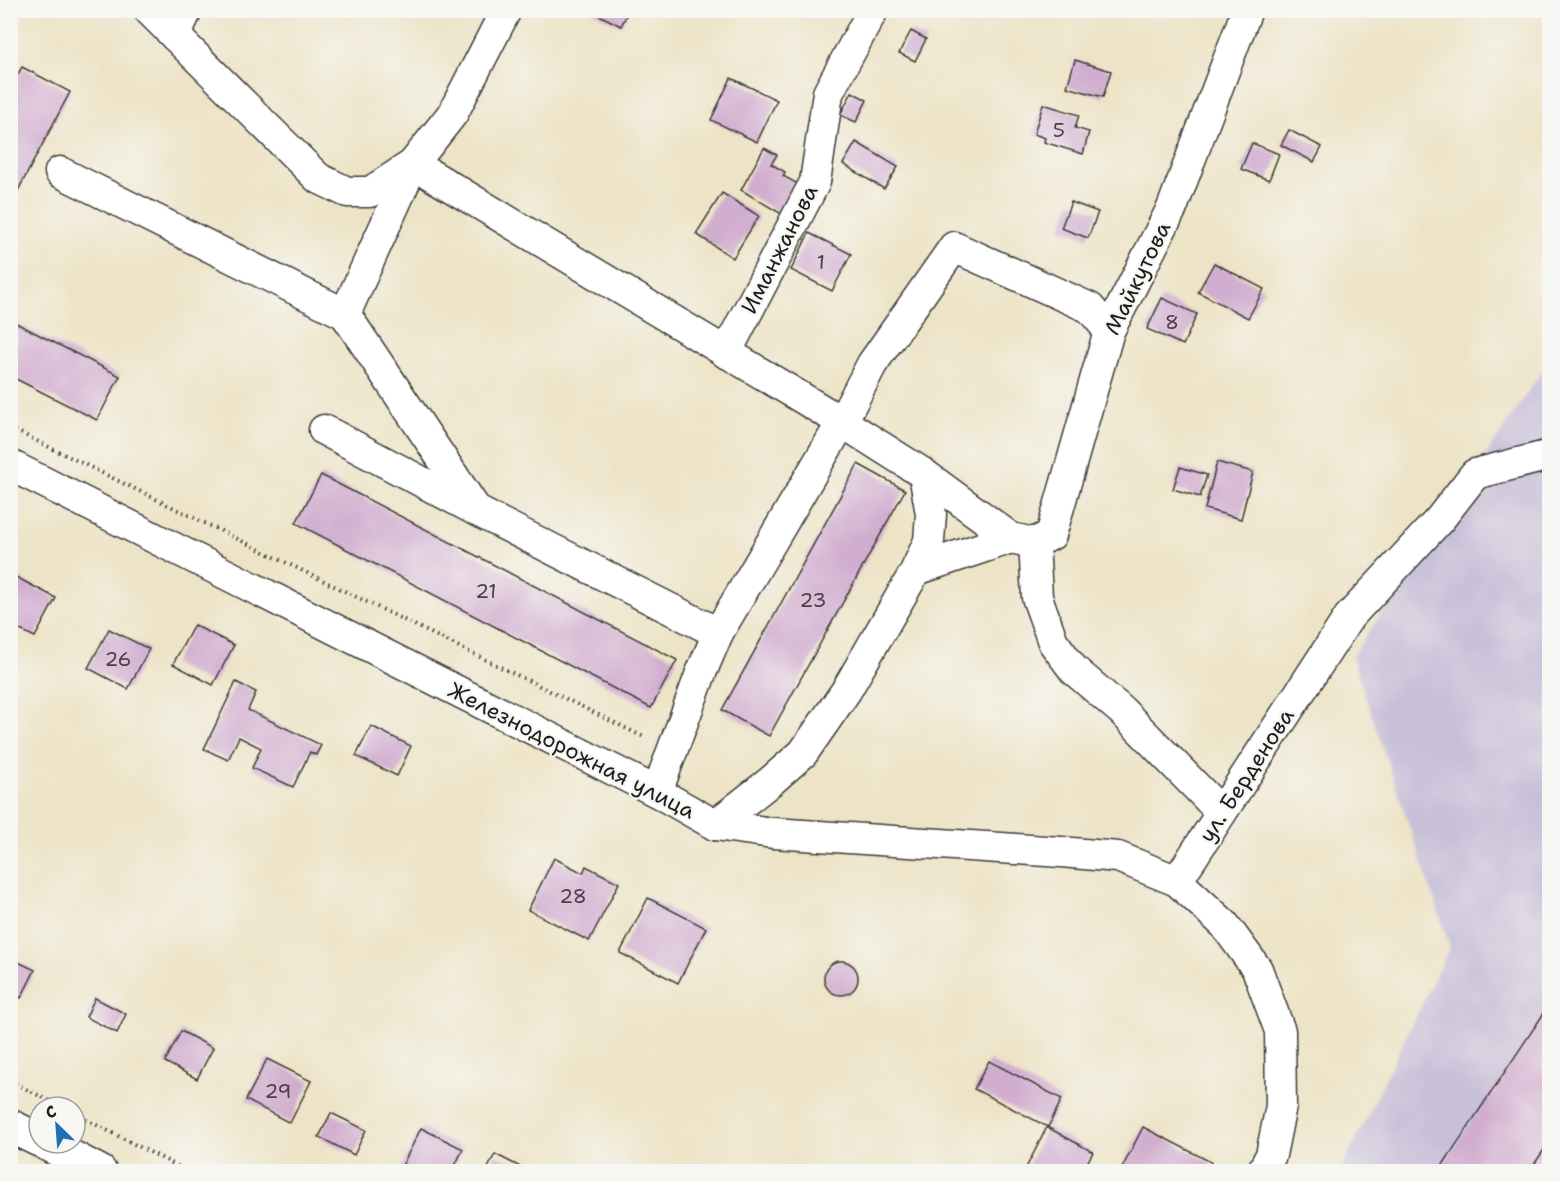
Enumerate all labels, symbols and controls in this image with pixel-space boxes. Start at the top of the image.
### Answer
house number: 5 [1053,117,1065,143]
street label: Иманжанова [735,180,825,319]
street label: Майкутова [1098,217,1177,340]
house number: 1 [817,249,825,275]
house number: 8 [1165,309,1179,335]
house number: 21 [475,578,497,604]
house number: 23 [800,587,826,613]
house number: 26 [104,646,132,672]
street label: Железнодорожная улица [443,675,700,826]
street label: ул. Берденова [1192,702,1301,848]
house number: 28 [559,883,587,909]
house number: 29 [265,1078,291,1104]
north arrow [27,1095,87,1155]
text: С [42,1100,60,1123]

